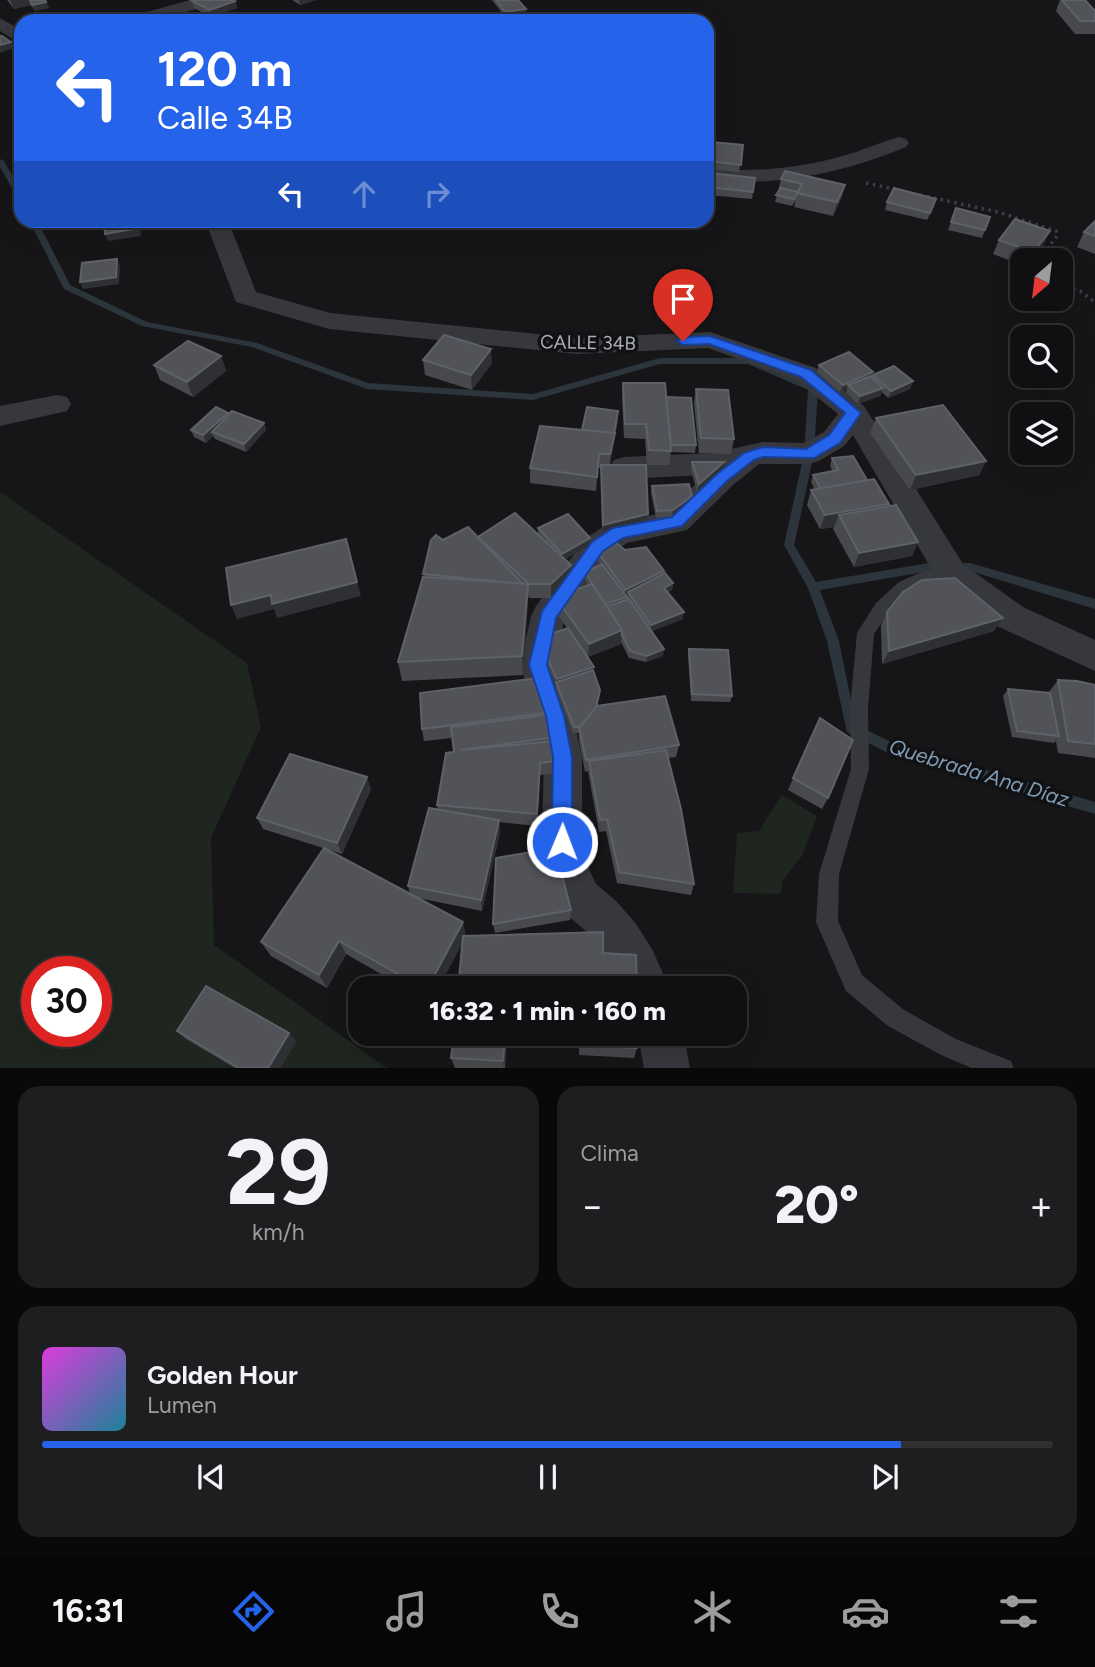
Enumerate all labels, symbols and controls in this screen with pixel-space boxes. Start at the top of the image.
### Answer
text: 120 m [157,39,292,98]
icon: left [42,42,133,133]
text: Calle 34B [157,99,293,137]
icon: left [272,175,310,213]
icon: ahead [345,175,383,213]
icon: right [418,175,456,213]
north arrow [1010,248,1073,312]
map controls [1010,248,1073,465]
pin [653,269,713,341]
icon: arrive [664,280,702,318]
button: search [1010,325,1073,388]
street label: CALLE 34B [540,330,636,355]
button: layers [1010,402,1073,465]
water label: Quebrada Ana Díaz [886,733,1073,812]
position arrow [525,805,599,879]
speed limit sign: 30 [21,956,112,1047]
text: 16:32 · 1 min · 160 m [429,995,666,1027]
text: 29 [226,1118,331,1227]
text: Clima [581,1139,639,1167]
text: 20° [775,1174,859,1236]
text: − [581,1183,604,1229]
text: + [1029,1183,1053,1229]
text: km/h [252,1218,305,1246]
text: Golden Hour [147,1359,298,1391]
text: Lumen [147,1391,217,1419]
icon: previous [192,1458,230,1496]
icon: pause [529,1458,567,1496]
icon: next [866,1458,904,1496]
icon: directions [229,1587,278,1636]
icon: music [382,1587,431,1636]
icon: phone [535,1587,584,1636]
icon: climate [688,1587,737,1636]
icon: car [841,1587,890,1636]
icon: filters [994,1587,1043,1636]
text: 16:31 [52,1592,125,1630]

